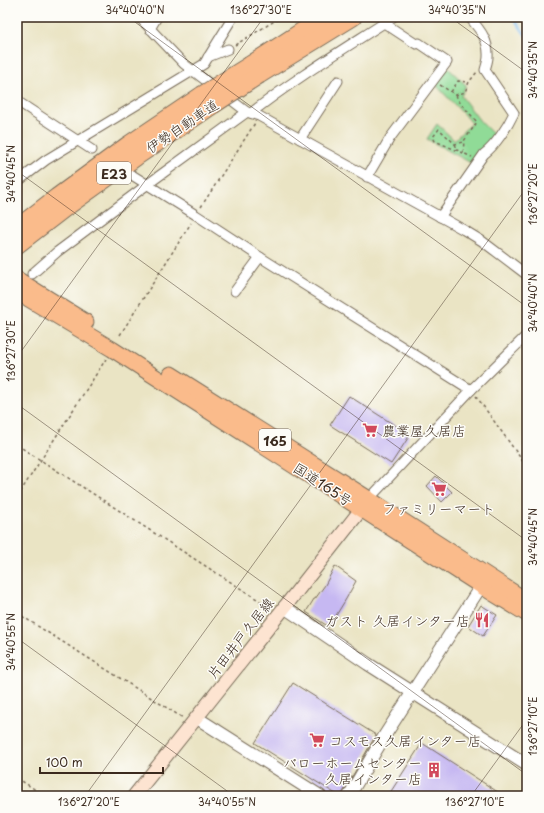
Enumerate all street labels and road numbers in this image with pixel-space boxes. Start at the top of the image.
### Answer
street label: 伊勢自動車道 [141,94,223,158]
road number: E23 [97,162,131,184]
road number: 165 [259,429,291,451]
street label: 国道165号 [289,457,357,511]
street label: 片田井戸久居線 [202,593,278,683]

